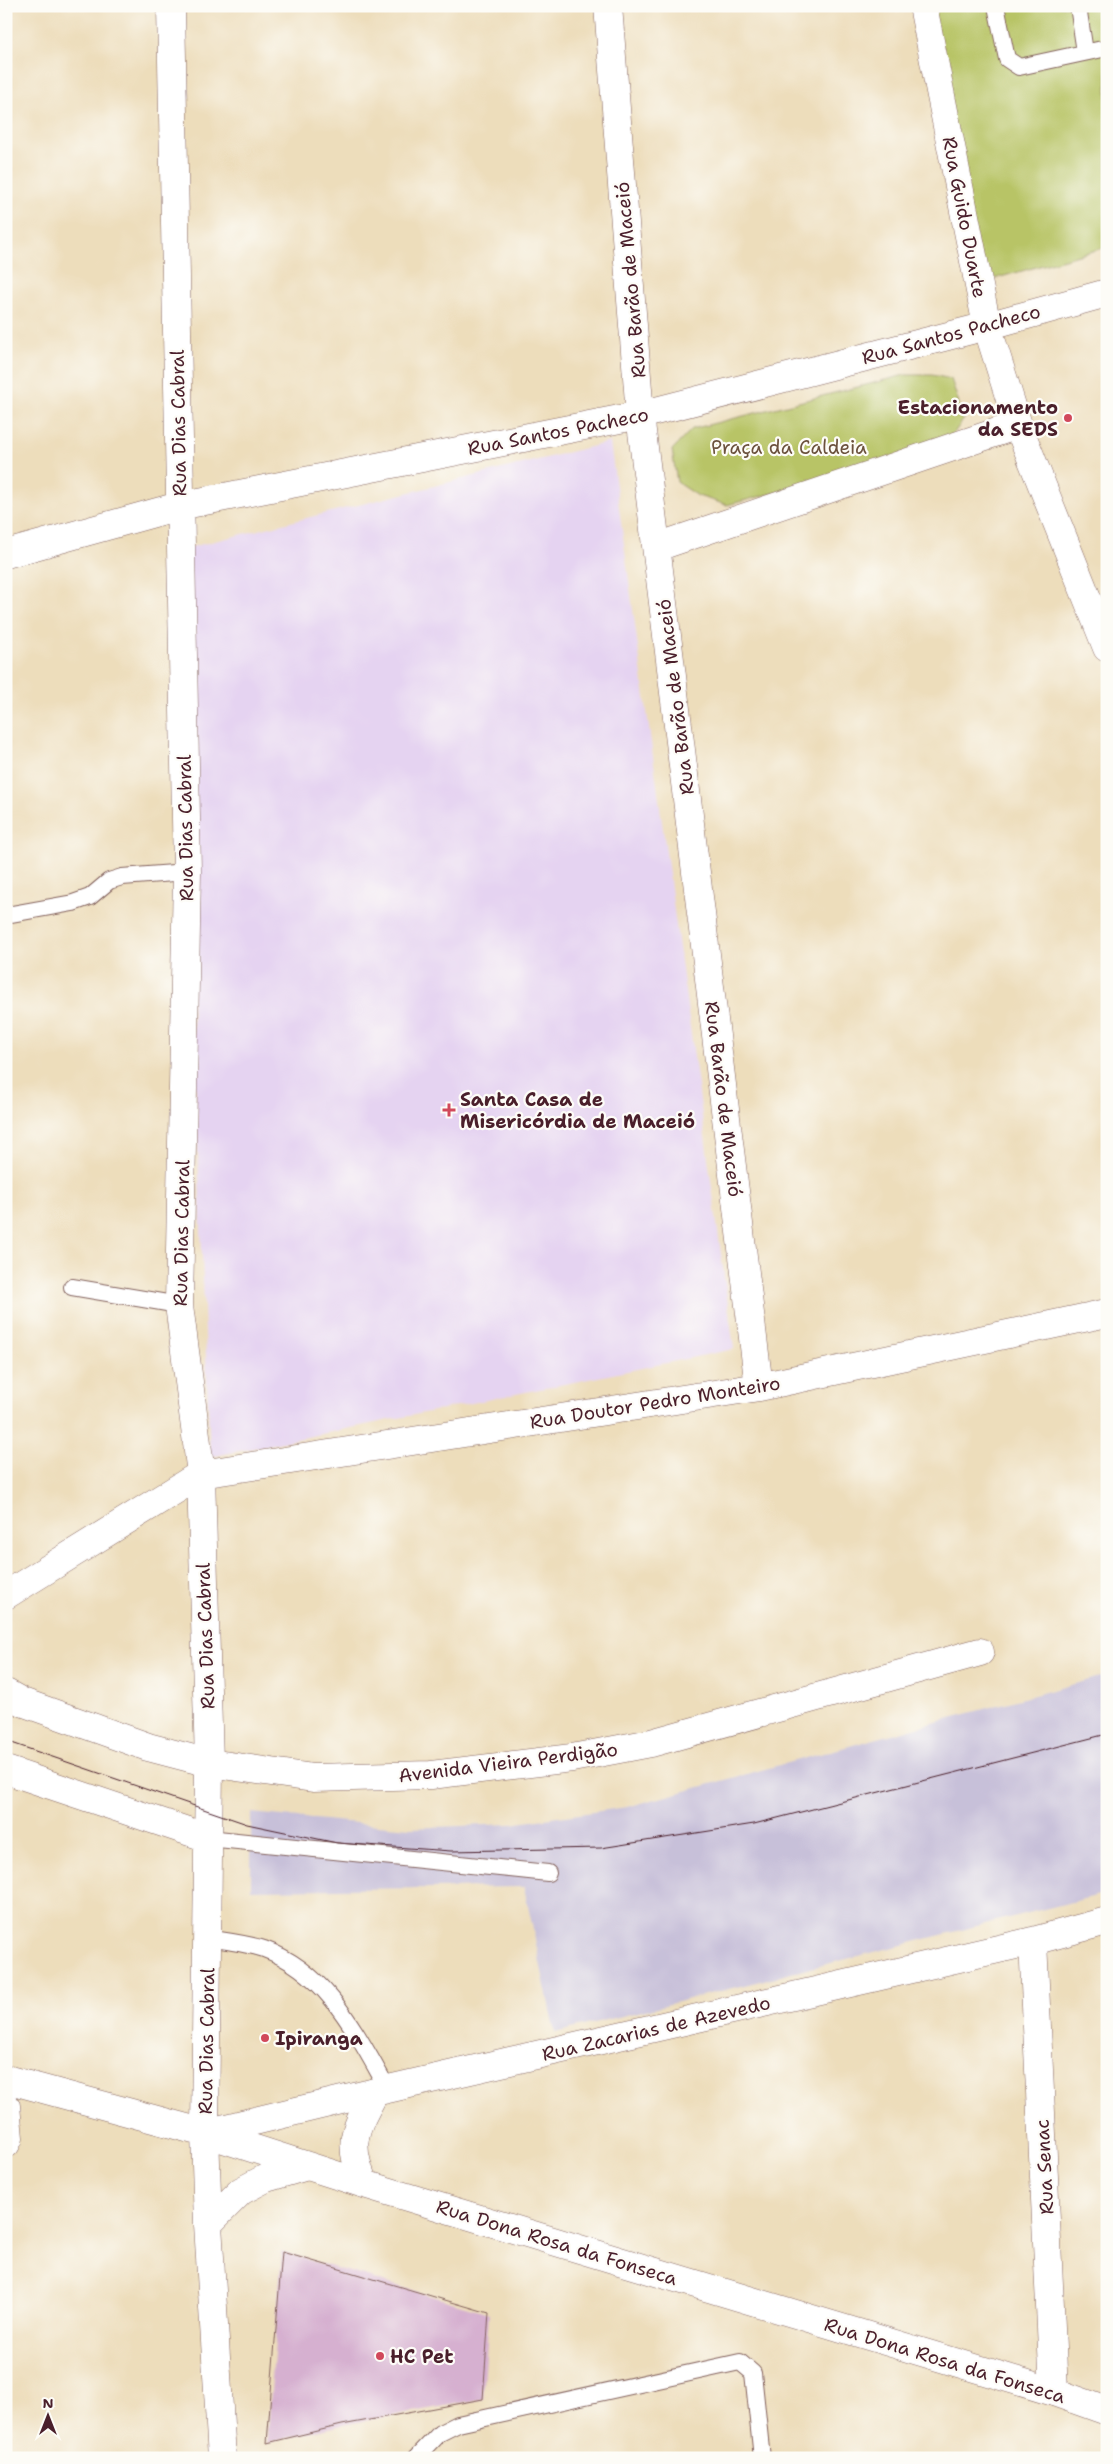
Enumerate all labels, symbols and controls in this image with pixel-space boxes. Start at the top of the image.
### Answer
street label: Rua Guido Duarte [937,134,992,300]
street label: Rua Barão de Maceió [609,181,652,379]
street label: Rua Santos Pacheco [859,299,1043,370]
street label: Rua Dias Cabral [165,349,192,496]
place label: Estacionamento da SEDS [898,395,1058,442]
street label: Rua Santos Pacheco [465,402,651,461]
marker: Estacionamento da SEDS [1062,412,1074,424]
park label: Praça da Caldeia [711,435,867,460]
street label: Rua Barão de Maceió [651,598,700,796]
street label: Rua Dias Cabral [172,754,199,901]
street label: Rua Barão de Maceió [699,1000,748,1198]
place label: Santa Casa de Misericórdia de Maceió [460,1087,695,1134]
marker: Santa Casa de Misericórdia de Maceió [442,1103,456,1117]
street label: Rua Dias Cabral [168,1159,195,1306]
street label: Rua Doutor Pedro Monteiro [528,1370,782,1435]
street label: Rua Dias Cabral [190,1562,221,1710]
street label: Avenida Vieira Perdigão [397,1737,619,1788]
street label: Rua Dias Cabral [193,1967,220,2114]
street label: Rua Zacarias de Azevedo [539,1990,773,2067]
place label: Ipiranga [275,2026,363,2051]
marker: Ipiranga [259,2032,271,2044]
street label: Rua Senac [1030,2119,1059,2215]
street label: Rua Dona Rosa da Fonseca [433,2194,681,2291]
street label: Rua Dona Rosa da Fonseca [821,2312,1069,2409]
place label: HC Pet [390,2344,454,2369]
marker: HC Pet [374,2350,386,2362]
north arrow [22,2392,72,2442]
text: N [42,2394,54,2412]

